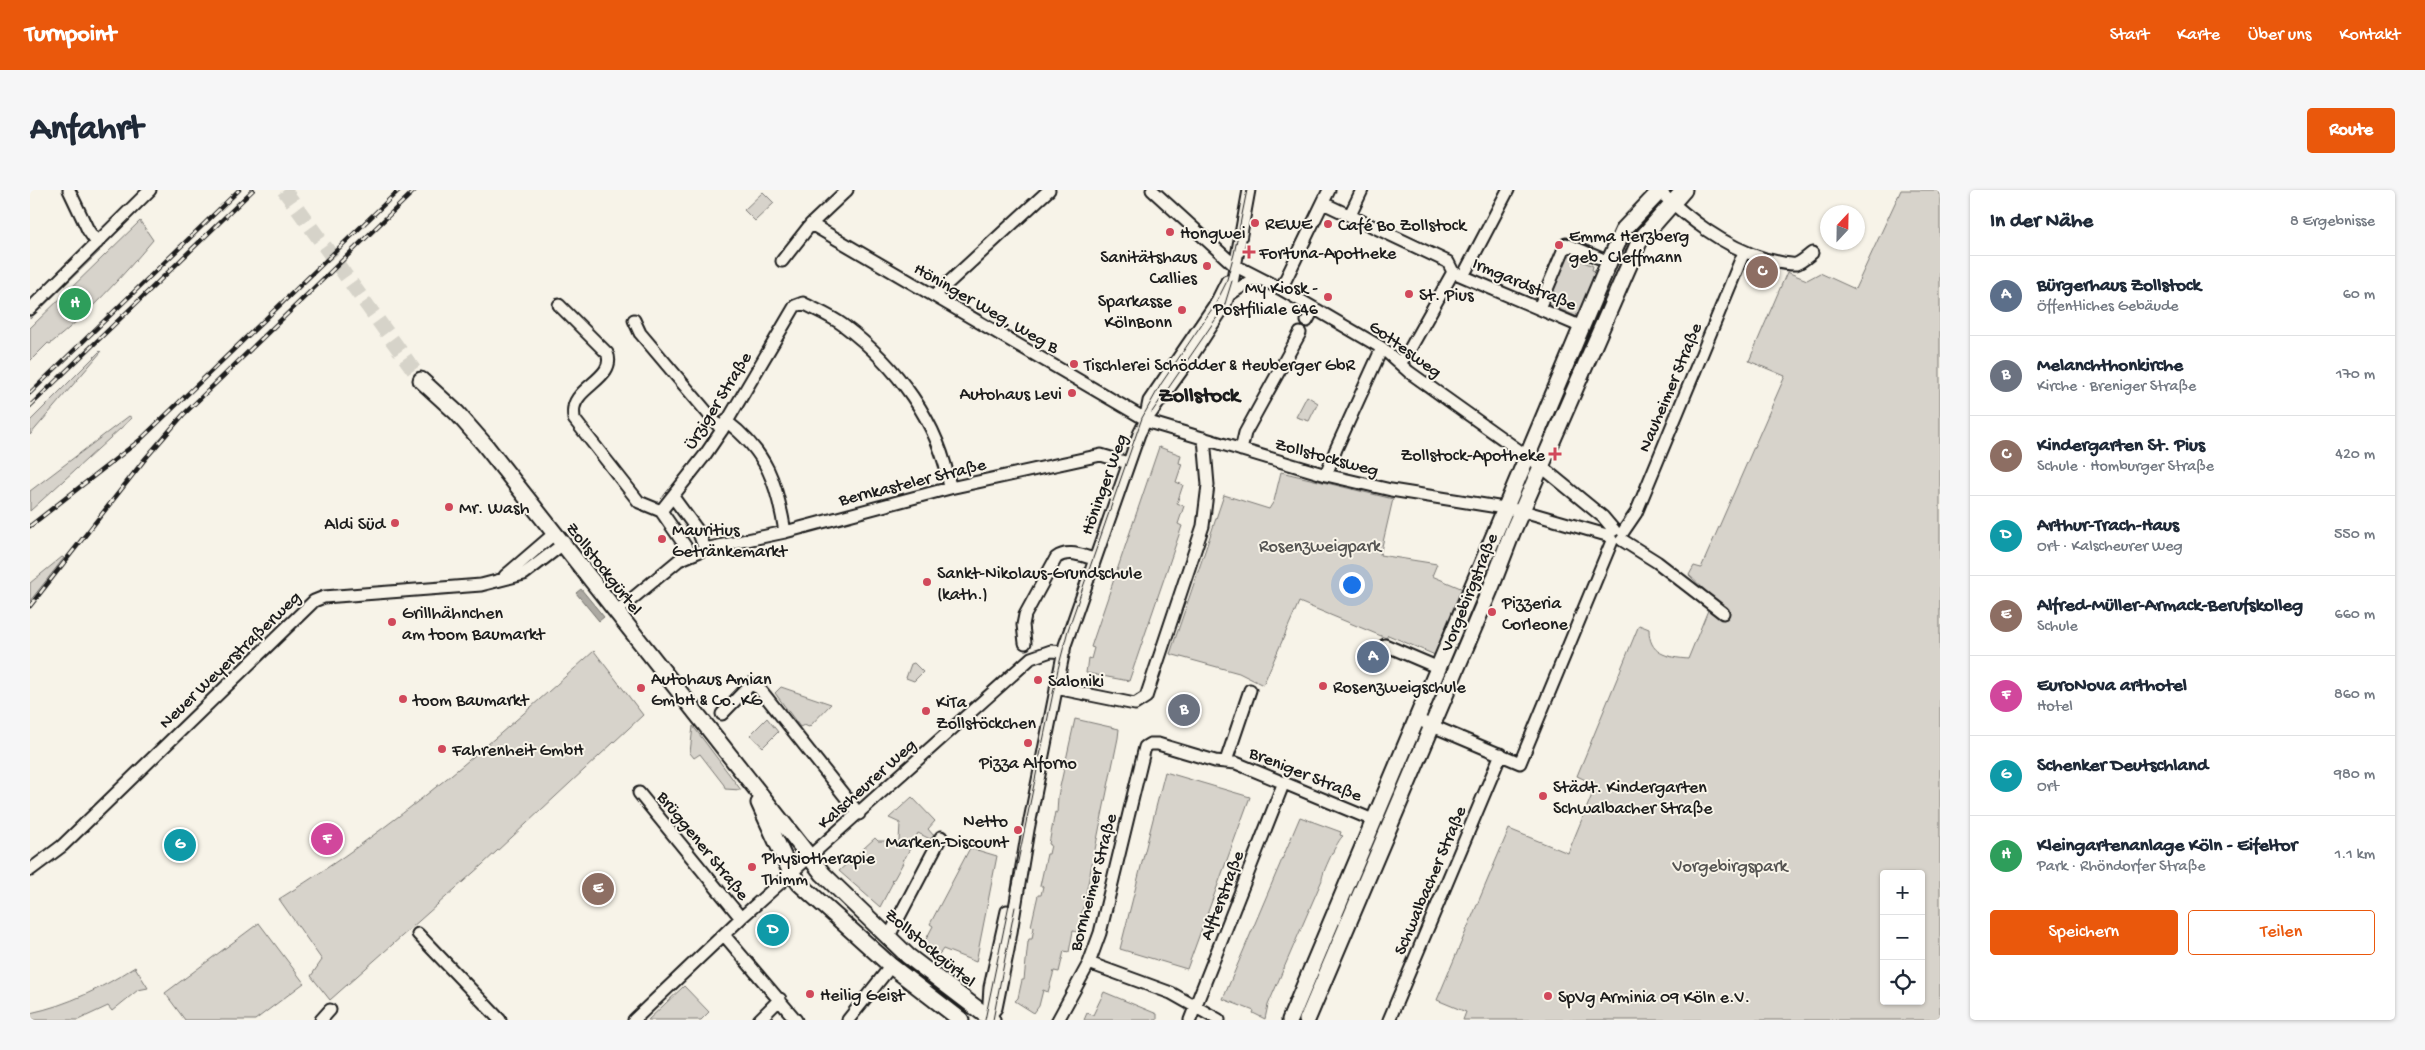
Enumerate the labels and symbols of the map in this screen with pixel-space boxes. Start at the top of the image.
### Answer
north arrow [1820,205,1865,250]
place label: REWE [1265,215,1313,236]
place label: Café Bo Zollstock [1338,216,1468,237]
marker: REWE [1249,217,1261,229]
marker: Café Bo Zollstock [1322,218,1334,230]
place label: Hongwei [1180,224,1246,245]
marker: Hongwei [1164,226,1176,238]
place label: Emma Herzberg geb. Cleffmann [1569,227,1689,269]
marker: Emma Herzberg geb. Cleffmann [1553,239,1565,251]
place label: Fortuna-Apotheke [1258,244,1397,265]
marker: Fortuna-Apotheke [1243,246,1255,258]
place label: Sanitätshaus Callies [1100,248,1198,290]
pin: C [1746,253,1778,291]
street label: Irmgardstraße [1469,254,1580,317]
street label: Höninger Weg, Weg B [910,259,1063,360]
marker: Sanitätshaus Callies [1201,260,1213,272]
place label: My Kiosk - Postfiliale 646 [1212,279,1319,321]
pin: H [59,285,91,323]
place label: St. Pius [1419,286,1475,307]
marker: St. Pius [1403,288,1415,300]
marker: My Kiosk - Postfiliale 646 [1322,291,1334,303]
place label: Sparkasse KölnBonn [1098,292,1173,334]
marker: Sparkasse KölnBonn [1176,304,1188,316]
street label: Gottesweg [1364,317,1445,383]
street label: Nauheimer Straße [1635,320,1708,456]
street label: Ürziger Straße [681,348,758,454]
place label: Tischlerei Schödder & Heuberger GbR [1083,356,1356,377]
marker: Tischlerei Schödder & Heuberger GbR [1068,358,1080,370]
district label: Zollstock [1158,384,1242,410]
place label: Autohaus Levi [960,385,1062,406]
marker: Autohaus Levi [1066,387,1078,399]
street label: Höninger Weg [1077,432,1133,538]
street label: Zollstocksweg [1272,434,1380,482]
place label: Zollstock-Apotheke [1401,446,1546,467]
marker: Zollstock-Apotheke [1549,448,1561,460]
street label: Bernkasteler Straße [836,455,989,512]
place label: Mr. Wash [459,499,530,520]
marker: Mr. Wash [443,501,455,513]
place label: Aldi Süd [324,515,386,536]
marker: Aldi Süd [389,517,401,529]
street label: Zollstockgürtel [560,519,646,620]
place label: Mauritius Getränkemarkt [672,521,788,563]
street label: Vorgebirgstraße [1437,530,1504,656]
marker: Mauritius Getränkemarkt [656,533,668,545]
park label: Rosenzweigpark [1259,537,1383,558]
place label: Sankt-Nikolaus-Grundschule (kath.) [937,564,1143,606]
your location [1339,572,1365,598]
marker: Sankt-Nikolaus-Grundschule (kath.) [921,576,933,588]
street label: Neuer Weyerstraßerweg [155,588,306,734]
place label: Pizzeria Corleone [1501,594,1569,636]
place label: Grillhähnchen am toom Baumarkt [402,604,546,646]
marker: Pizzeria Corleone [1486,606,1498,618]
marker: Grillhähnchen am toom Baumarkt [386,616,398,628]
pin: A [1357,638,1389,676]
place label: Autohaus Amian GmbH & Co. KG [651,670,772,712]
place label: Saloniki [1048,672,1104,693]
marker: Saloniki [1032,674,1044,686]
place label: Rosenzweigschule [1333,678,1466,699]
marker: Rosenzweigschule [1317,680,1329,692]
marker: Autohaus Amian GmbH & Co. KG [635,682,647,694]
place label: toom Baumarkt [412,691,530,712]
pin: B [1168,691,1200,729]
marker: toom Baumarkt [397,693,409,705]
place label: KiTa Zollstöckchen [936,693,1036,735]
marker: KiTa Zollstöckchen [920,705,932,717]
street label: Kalscheurer Weg [814,735,921,835]
marker: Pizza Alforno [1022,737,1034,749]
place label: Fahrenheit GmbH [451,741,584,762]
marker: Fahrenheit GmbH [436,743,448,755]
street label: Breniger Straße [1245,743,1365,808]
place label: Pizza Alforno [978,754,1077,775]
place label: Städt. Kindergarten Schwalbacher Straße [1553,778,1713,820]
street label: Brüggener Straße [651,787,753,906]
marker: Städt. Kindergarten Schwalbacher Straße [1537,790,1549,802]
street label: Schwalbacher Straße [1390,803,1472,959]
street label: Bornheimer Straße [1066,811,1123,955]
place label: Netto Marken-Discount [886,812,1010,854]
pin: F [311,820,343,858]
marker: Netto Marken-Discount [1012,824,1024,836]
pin: G [164,826,196,864]
street label: Alfterstraße [1197,848,1250,943]
place label: Physiotherapie Thimm [761,849,876,891]
park label: Vorgebirgspark [1671,857,1790,878]
marker: Physiotherapie Thimm [746,861,758,873]
pin: E [582,870,614,908]
street label: Zollstockgürtel [880,905,979,993]
pin: D [757,911,789,949]
place label: Heilig Geist [820,986,906,1007]
marker: Heilig Geist [804,988,816,1000]
place label: SpVg Arminia 09 Köln e.V. [1558,988,1750,1009]
marker: SpVg Arminia 09 Köln e.V. [1542,990,1554,1002]

